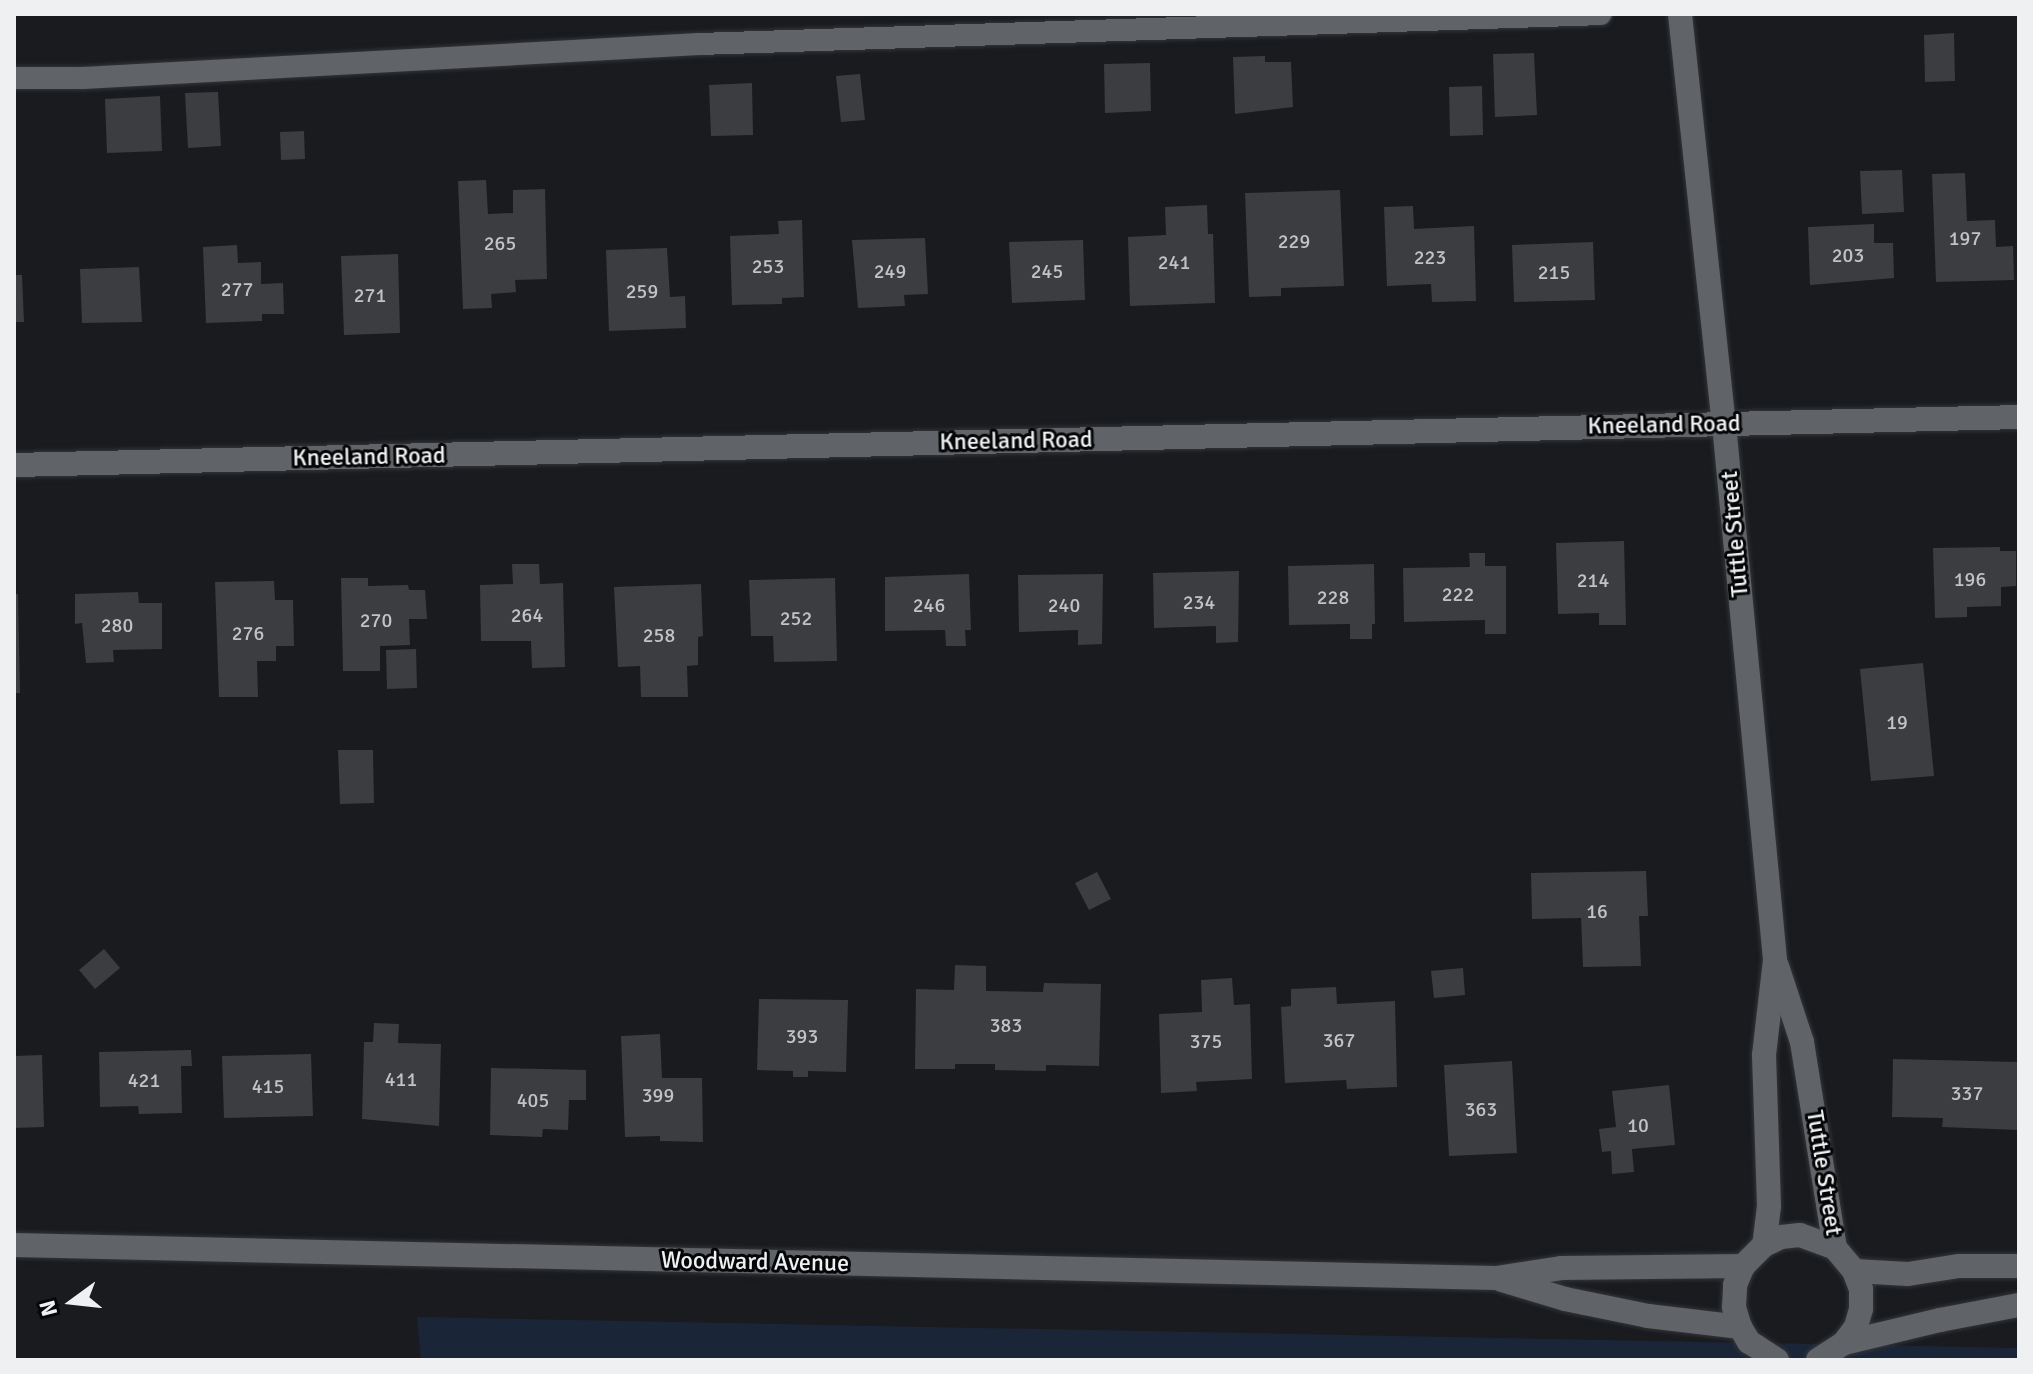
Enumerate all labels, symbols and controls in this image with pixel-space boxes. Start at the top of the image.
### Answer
house number: 197 [1949,226,1981,250]
house number: 229 [1278,229,1310,253]
house number: 265 [484,231,516,255]
house number: 203 [1832,243,1864,267]
house number: 223 [1414,245,1446,269]
house number: 241 [1158,250,1190,274]
house number: 253 [752,254,784,278]
house number: 249 [874,259,906,283]
house number: 245 [1031,259,1063,283]
house number: 215 [1538,260,1570,284]
house number: 277 [221,277,253,301]
house number: 259 [626,279,658,303]
house number: 271 [354,283,386,307]
street label: Kneeland Road [1587,409,1741,441]
street label: Kneeland Road [939,425,1093,457]
street label: Kneeland Road [292,441,446,473]
street label: Tuttle Street [1715,470,1755,598]
house number: 196 [1954,567,1986,591]
house number: 214 [1577,568,1609,592]
house number: 222 [1442,582,1474,606]
house number: 228 [1317,585,1349,609]
house number: 234 [1183,590,1215,614]
house number: 246 [913,593,945,617]
house number: 240 [1048,593,1080,617]
house number: 264 [511,603,543,627]
house number: 252 [780,606,812,630]
house number: 270 [360,608,392,632]
house number: 280 [101,613,133,637]
house number: 276 [232,621,264,645]
house number: 258 [643,623,675,647]
house number: 19 [1886,710,1908,734]
house number: 16 [1586,899,1608,923]
house number: 383 [990,1013,1022,1037]
house number: 393 [786,1024,818,1048]
house number: 367 [1323,1028,1355,1052]
house number: 375 [1190,1029,1222,1053]
house number: 411 [385,1067,417,1091]
house number: 421 [128,1068,160,1092]
house number: 415 [252,1074,284,1098]
house number: 337 [1951,1081,1983,1105]
house number: 399 [642,1083,674,1107]
house number: 405 [517,1088,549,1112]
house number: 363 [1465,1097,1497,1121]
street label: Tuttle Street [1800,1108,1848,1238]
house number: 10 [1627,1113,1649,1137]
street label: Woodward Avenue [661,1246,849,1278]
north arrow [32,1262,112,1342]
text: N [33,1297,63,1319]

